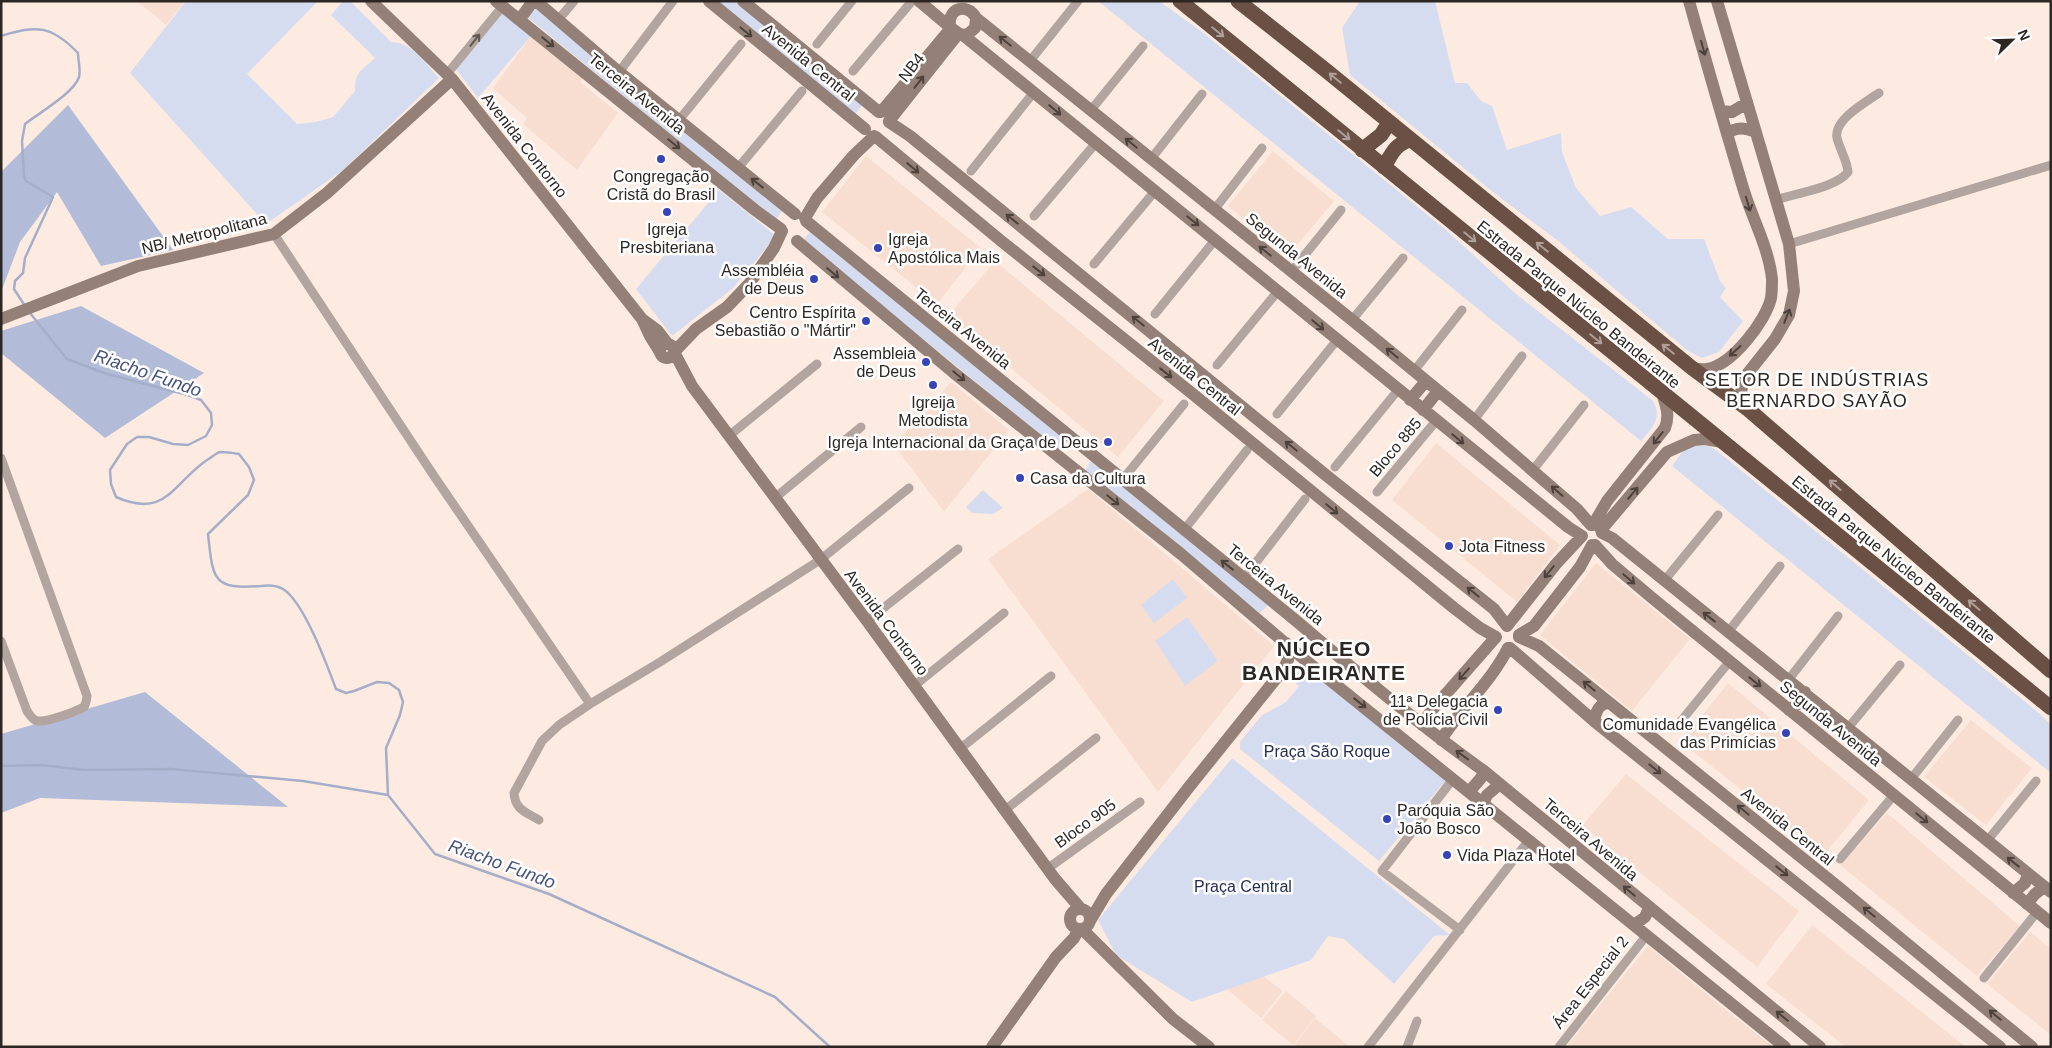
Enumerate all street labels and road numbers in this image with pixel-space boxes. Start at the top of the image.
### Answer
street label: Avenida Central [759,20,858,105]
street label: Terceira Avenida [585,50,688,137]
street label: NB4 [895,50,928,85]
street label: Avenida Contorno [479,90,571,201]
street label: Segunda Avenida [1243,209,1351,301]
street label: NB/ Metropolitana [140,210,268,257]
street label: Estrada Parque Núcleo Bandeirante [1474,217,1684,392]
street label: Terceira Avenida [911,285,1014,372]
street label: Avenida Central [1145,334,1244,419]
street label: Bloco 885 [1366,415,1425,480]
street label: Estrada Parque Núcleo Bandeirante [1789,472,1999,647]
street label: Terceira Avenida [1224,541,1327,628]
street label: Avenida Contorno [841,566,932,679]
street label: Segunda Avenida [1777,677,1885,769]
street label: Avenida Central [1738,784,1837,869]
street label: Terceira Avenida [1540,795,1641,884]
street label: Bloco 905 [1052,796,1119,851]
street label: Área Especial 2 [1548,932,1632,1032]

